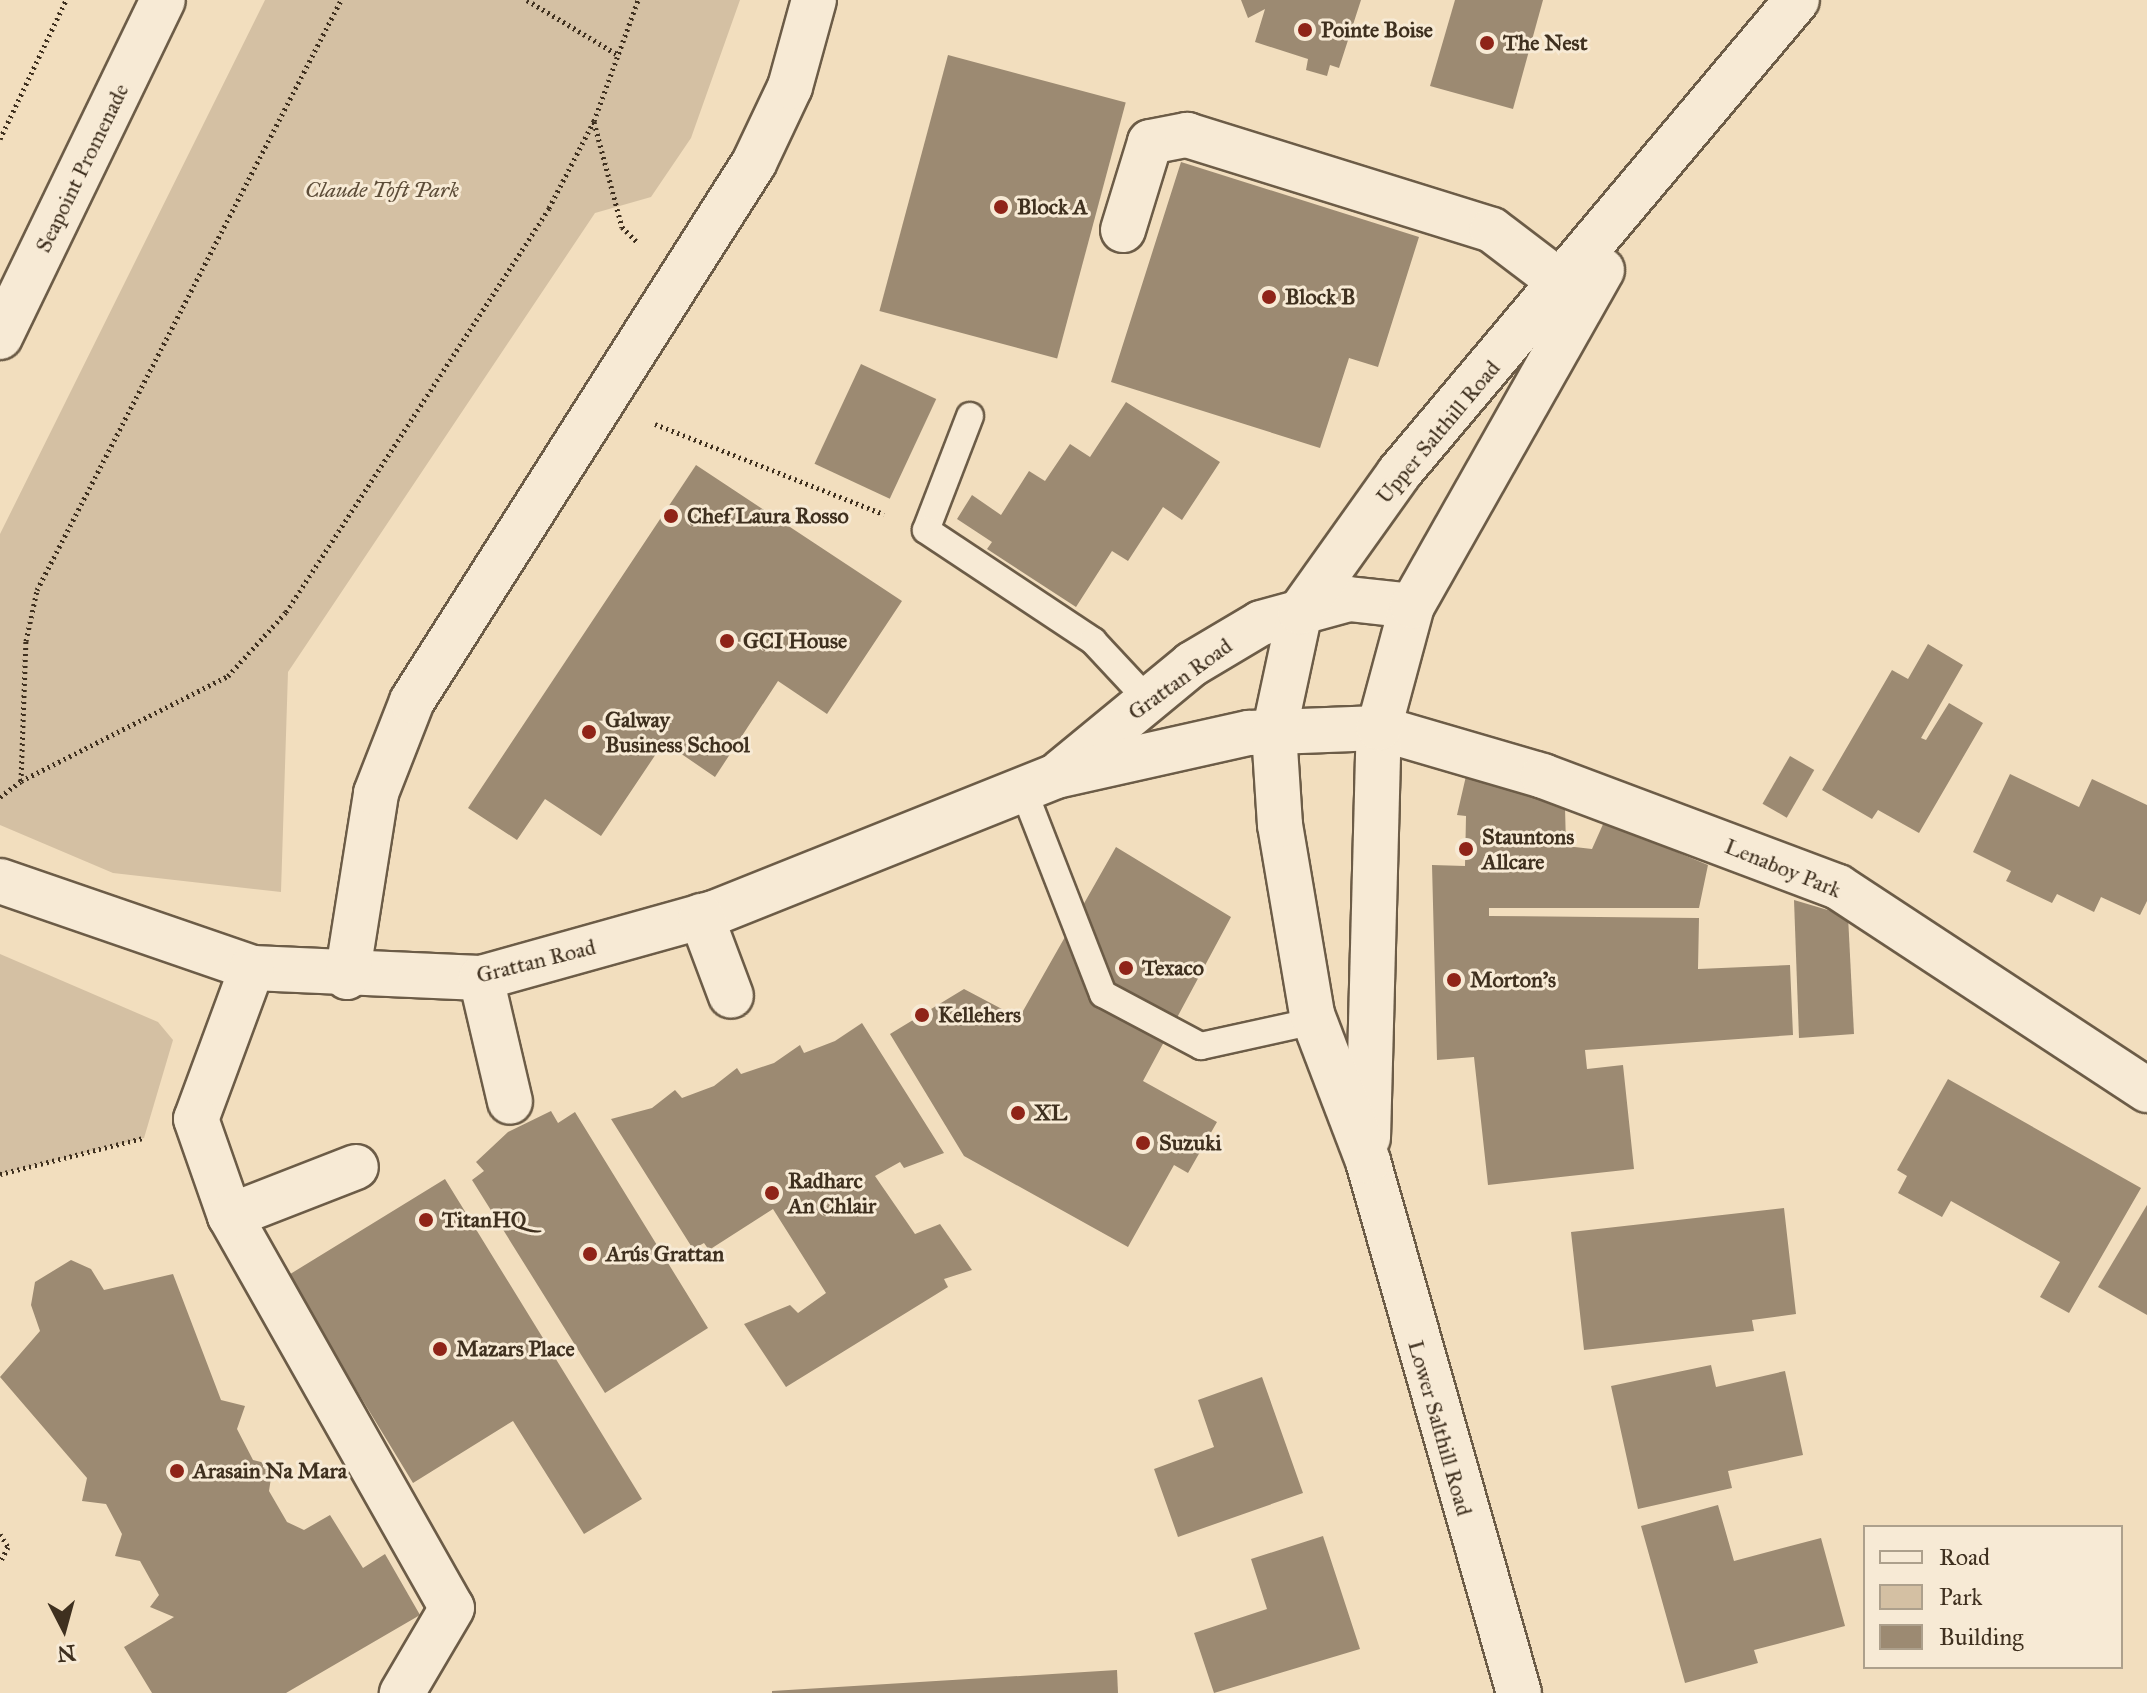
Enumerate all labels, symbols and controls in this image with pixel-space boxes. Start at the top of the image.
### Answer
place label: Pointe Boise [1321,17,1433,43]
marker: Pointe Boise [1296,21,1314,39]
place label: The Nest [1503,30,1587,56]
marker: The Nest [1478,34,1496,52]
street label: Seapoint Promenade [30,79,134,257]
park label: Claude Toft Park [305,177,459,203]
place label: Block A [1017,194,1088,220]
marker: Block A [992,198,1010,216]
place label: Block B [1285,284,1355,310]
marker: Block B [1260,288,1278,306]
street label: Upper Salthill Road [1370,355,1506,509]
place label: Chef Laura Rosso [687,503,849,529]
marker: Chef Laura Rosso [662,507,680,525]
place label: GCI House [743,628,847,654]
marker: GCI House [718,632,736,650]
street label: Grattan Road [1123,632,1237,726]
place label: Galway Business School [605,706,750,758]
marker: Galway Business School [580,723,598,741]
place label: Stauntons Allcare [1482,823,1574,874]
street label: Lenaboy Park [1721,833,1845,903]
marker: Stauntons Allcare [1457,840,1475,858]
street label: Grattan Road [474,933,598,989]
place label: Texaco [1142,955,1204,981]
marker: Texaco [1117,959,1135,977]
place label: Morton's [1470,967,1556,993]
marker: Morton's [1445,971,1463,989]
place label: Kellehers [938,1002,1021,1028]
marker: Kellehers [913,1006,931,1024]
place label: XL [1034,1100,1067,1126]
marker: XL [1009,1104,1027,1122]
place label: Suzuki [1159,1130,1222,1156]
marker: Suzuki [1134,1134,1152,1152]
place label: Radharc An Chlair [788,1167,876,1218]
marker: Radharc An Chlair [763,1184,781,1202]
place label: TitanHQ [442,1207,526,1233]
marker: TitanHQ [417,1211,435,1229]
place label: Arús Grattan [606,1241,724,1267]
marker: Arús Grattan [581,1245,599,1263]
place label: Mazars Place [456,1336,575,1362]
street label: Lower Salthill Road [1402,1337,1478,1519]
marker: Mazars Place [431,1340,449,1358]
place label: Arasain Na Mara [193,1458,347,1484]
marker: Arasain Na Mara [168,1462,186,1480]
legend [1863,1525,2123,1669]
text: Road [1939,1542,1990,1572]
text: Park [1939,1582,1982,1612]
north arrow [24,1589,104,1669]
text: Building [1939,1622,2024,1652]
text: N [56,1639,77,1668]

